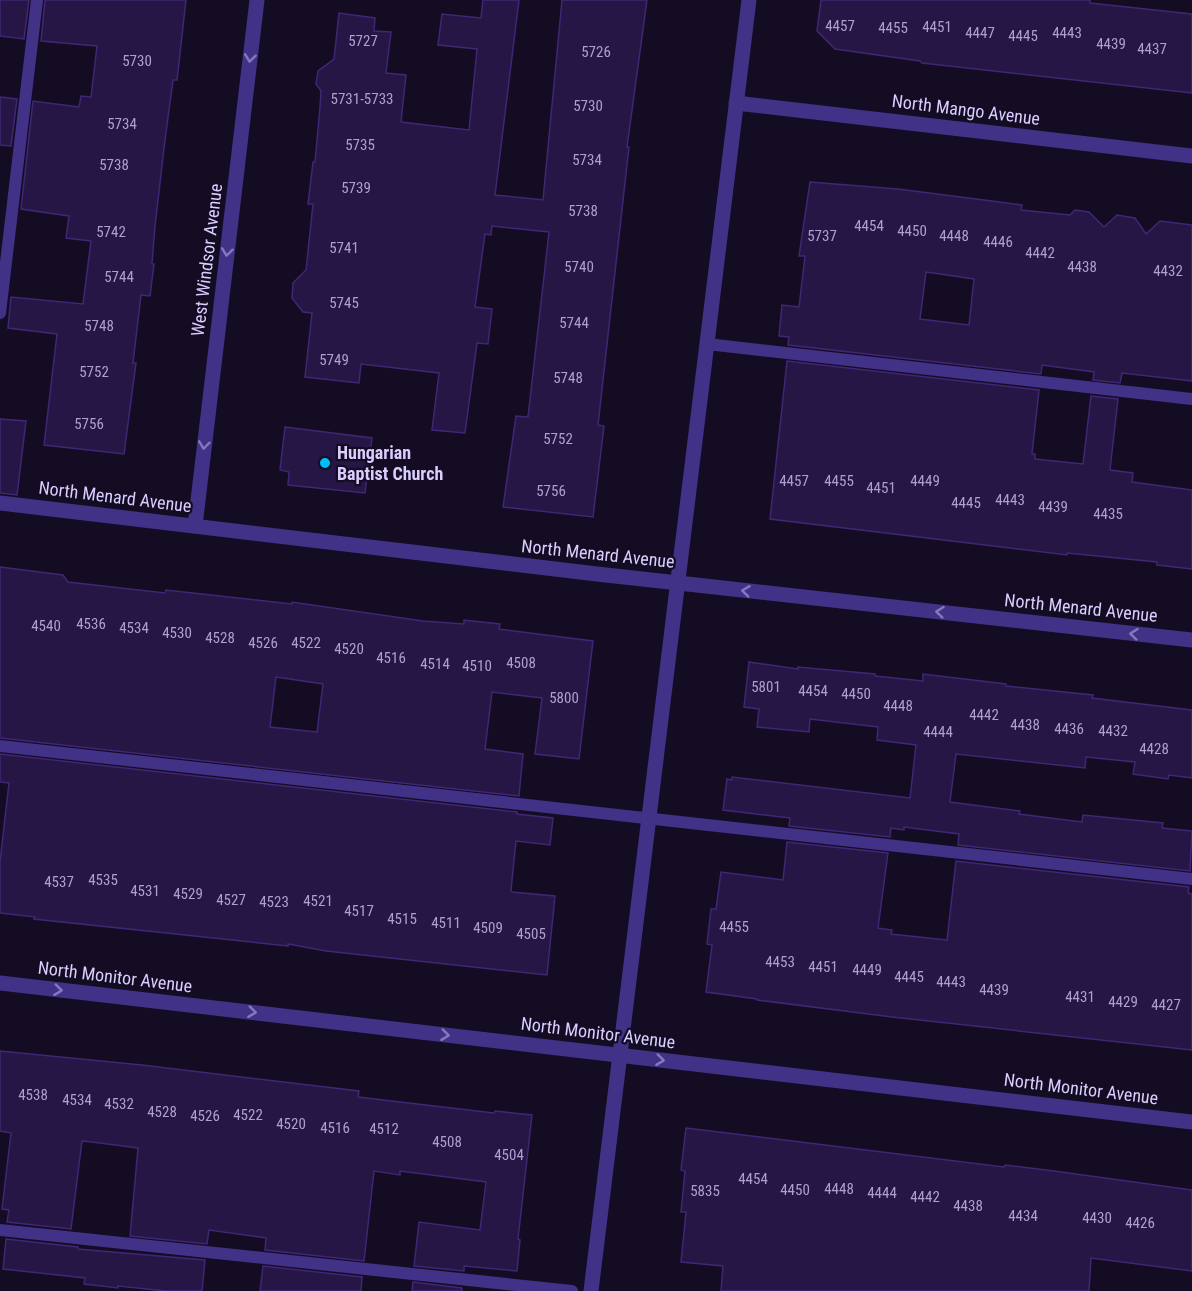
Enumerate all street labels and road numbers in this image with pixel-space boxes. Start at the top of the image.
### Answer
street label: North Mango Avenue [891,90,1041,129]
street label: West Windsor Avenue [187,182,226,338]
street label: North Menard Avenue [37,477,193,516]
street label: North Menard Avenue [520,535,676,572]
street label: North Menard Avenue [1003,589,1159,626]
street label: North Monitor Avenue [37,957,193,996]
street label: North Monitor Avenue [520,1013,676,1052]
street label: North Monitor Avenue [1003,1069,1159,1108]

